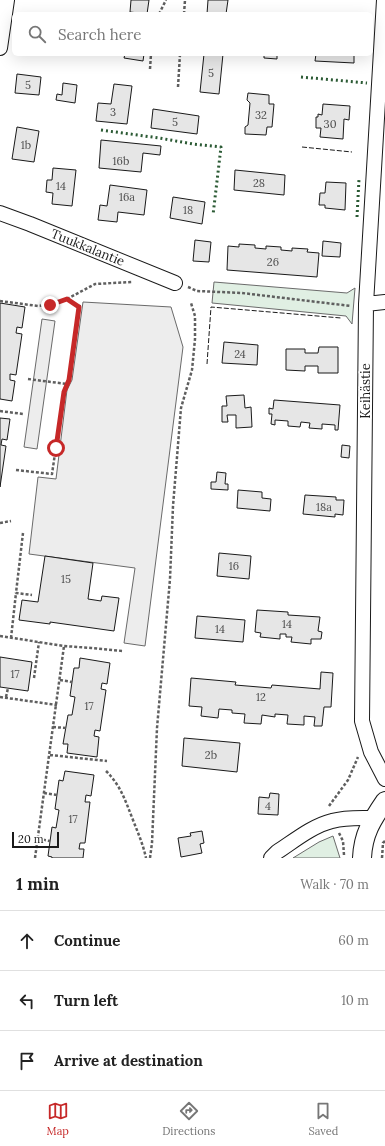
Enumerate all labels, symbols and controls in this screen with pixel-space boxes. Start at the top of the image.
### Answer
search box [12,12,373,56]
icon: search [26,23,48,45]
text: Search here [58,25,141,44]
house number: 5 [208,66,214,80]
house number: 5 [25,78,31,92]
house number: 3 [110,105,116,119]
house number: 32 [255,108,267,122]
house number: 5 [172,115,178,129]
house number: 30 [324,117,337,131]
house number: 1b [21,138,31,152]
house number: 16b [113,154,129,168]
house number: 28 [253,176,265,190]
house number: 14 [56,179,66,193]
house number: 16a [119,190,135,204]
house number: 18 [183,203,193,217]
street label: Tuukkalantie [48,225,127,270]
house number: 26 [267,255,279,269]
route end [41,296,59,314]
house number: 24 [234,347,246,361]
street label: Keihästie [357,363,374,419]
route start [47,439,65,457]
house number: 18a [316,500,332,514]
house number: 16 [229,559,239,573]
house number: 15 [61,572,71,586]
house number: 14 [282,617,292,631]
house number: 14 [215,622,225,636]
house number: 17 [10,667,20,681]
house number: 12 [256,690,266,704]
house number: 17 [84,699,94,713]
house number: 2b [205,748,217,762]
house number: 4 [265,799,271,813]
house number: 17 [68,812,78,826]
scale bar [12,830,59,849]
text: 20 m [18,832,43,846]
text: 1 min [16,873,59,895]
text: Walk · 70 m [300,876,369,893]
icon: ahead [16,930,38,952]
text: Continue [54,931,120,950]
text: 60 m [338,932,369,949]
icon: left [16,990,38,1012]
text: Turn left [54,991,118,1010]
text: 10 m [341,992,369,1009]
icon: arrive [16,1050,38,1072]
text: Arrive at destination [54,1051,203,1070]
tab: Map [47,1100,69,1138]
tab: Directions [162,1100,215,1138]
tab: Saved [309,1100,338,1138]

